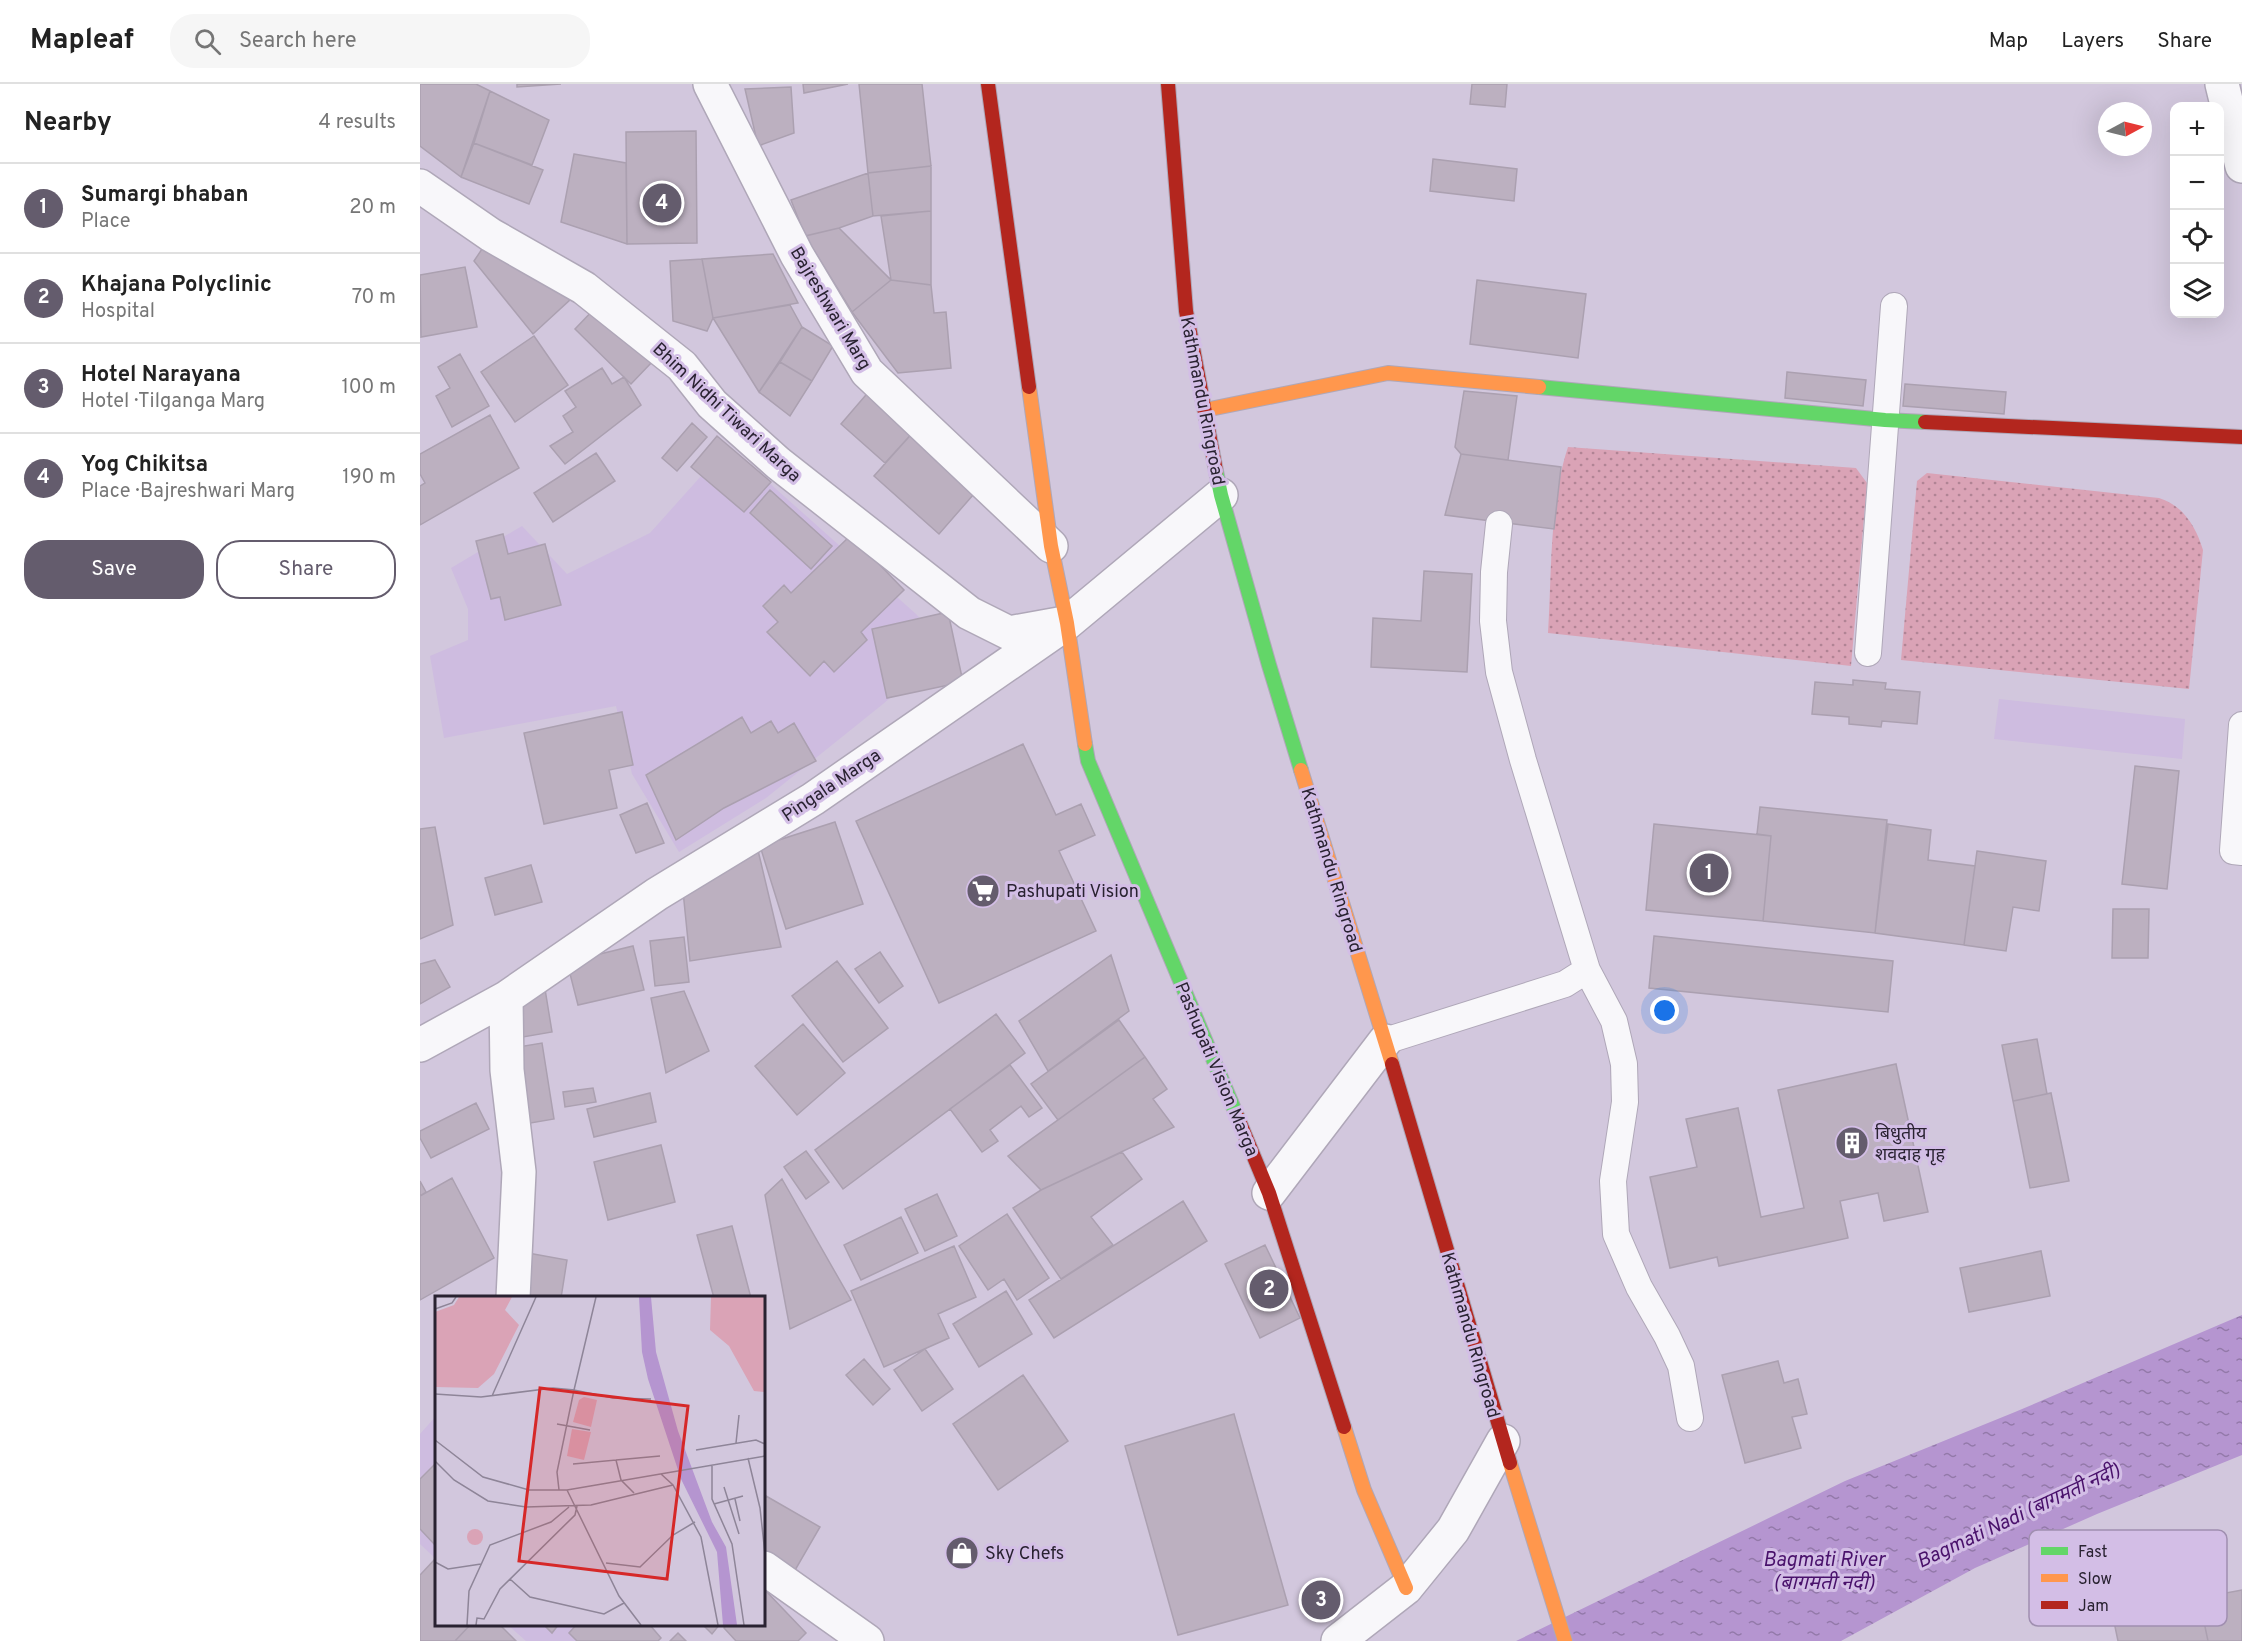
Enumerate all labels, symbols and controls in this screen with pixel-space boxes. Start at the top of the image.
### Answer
search box [170,14,590,68]
text: Mapleaf [30,23,134,59]
icon: search [191,25,224,58]
text: Search here [239,28,357,55]
text: Map [1989,28,2028,55]
text: Layers [2061,28,2124,55]
text: Share [2157,28,2212,55]
north arrow [2098,102,2152,156]
map controls [2170,102,2224,318]
button: + [2170,102,2224,156]
text: Nearby [24,107,112,140]
text: 4 results [319,110,396,136]
button: − [2170,156,2224,210]
pin: 4 [642,180,682,226]
text: Sumargi bhaban [81,182,248,209]
text: 1 [40,195,48,221]
text: 20 m [349,195,396,221]
text: Place [81,209,131,235]
button: locate [2170,210,2224,264]
street label: Bajreshwari Marg [784,243,875,374]
button: layers [2170,264,2224,318]
text: Khajana Polyclinic [81,272,272,299]
text: 2 [37,285,50,311]
text: 70 m [352,285,396,311]
text: Hospital [81,299,155,325]
street label: Kathmandu Ringroad [1174,315,1229,488]
street label: Bhim Nidhi Tiwari Marga [647,338,805,488]
text: Hotel Narayana [81,362,241,389]
text: 3 [38,375,50,401]
text: 100 m [341,375,396,401]
text: Hotel · Tilganga Marg [81,389,265,415]
text: Yog Chikitsa [81,452,208,479]
text: 4 [37,465,50,491]
text: 190 m [342,465,396,491]
text: Place · Bajreshwari Marg [81,479,295,505]
button: Save [24,540,204,599]
button: Share [216,540,396,599]
street label: Pingala Marga [778,745,886,828]
street label: Kathmandu Ringroad [1295,785,1367,956]
pin: 1 [1690,850,1728,896]
supermarket icon: Pashupati Vision [965,873,1001,909]
place label: Pashupati Vision [1006,881,1139,904]
street label: Pashupati Vision Marga [1169,979,1263,1160]
your location [1650,996,1679,1025]
place label: बिधुतीय शवदाह गृह [1875,1123,1945,1167]
building icon: बिधुतीय शवदाह गृह [1834,1125,1870,1161]
street label: Kathmandu Ringroad [1435,1250,1504,1421]
pin: 2 [1250,1266,1288,1312]
inset map [435,1296,765,1626]
water label: Bagmati Nadi (बागमती नदी) [1913,1458,2125,1575]
legend [2029,1530,2227,1626]
shop icon: Sky Chefs [944,1535,980,1571]
place label: Sky Chefs [985,1543,1064,1566]
text: Fast [2078,1543,2108,1563]
water label: Bagmati River (बागमती नदी) [1763,1548,1886,1597]
text: Slow [2078,1570,2112,1590]
pin: 3 [1302,1578,1340,1622]
text: Jam [2078,1597,2109,1617]

